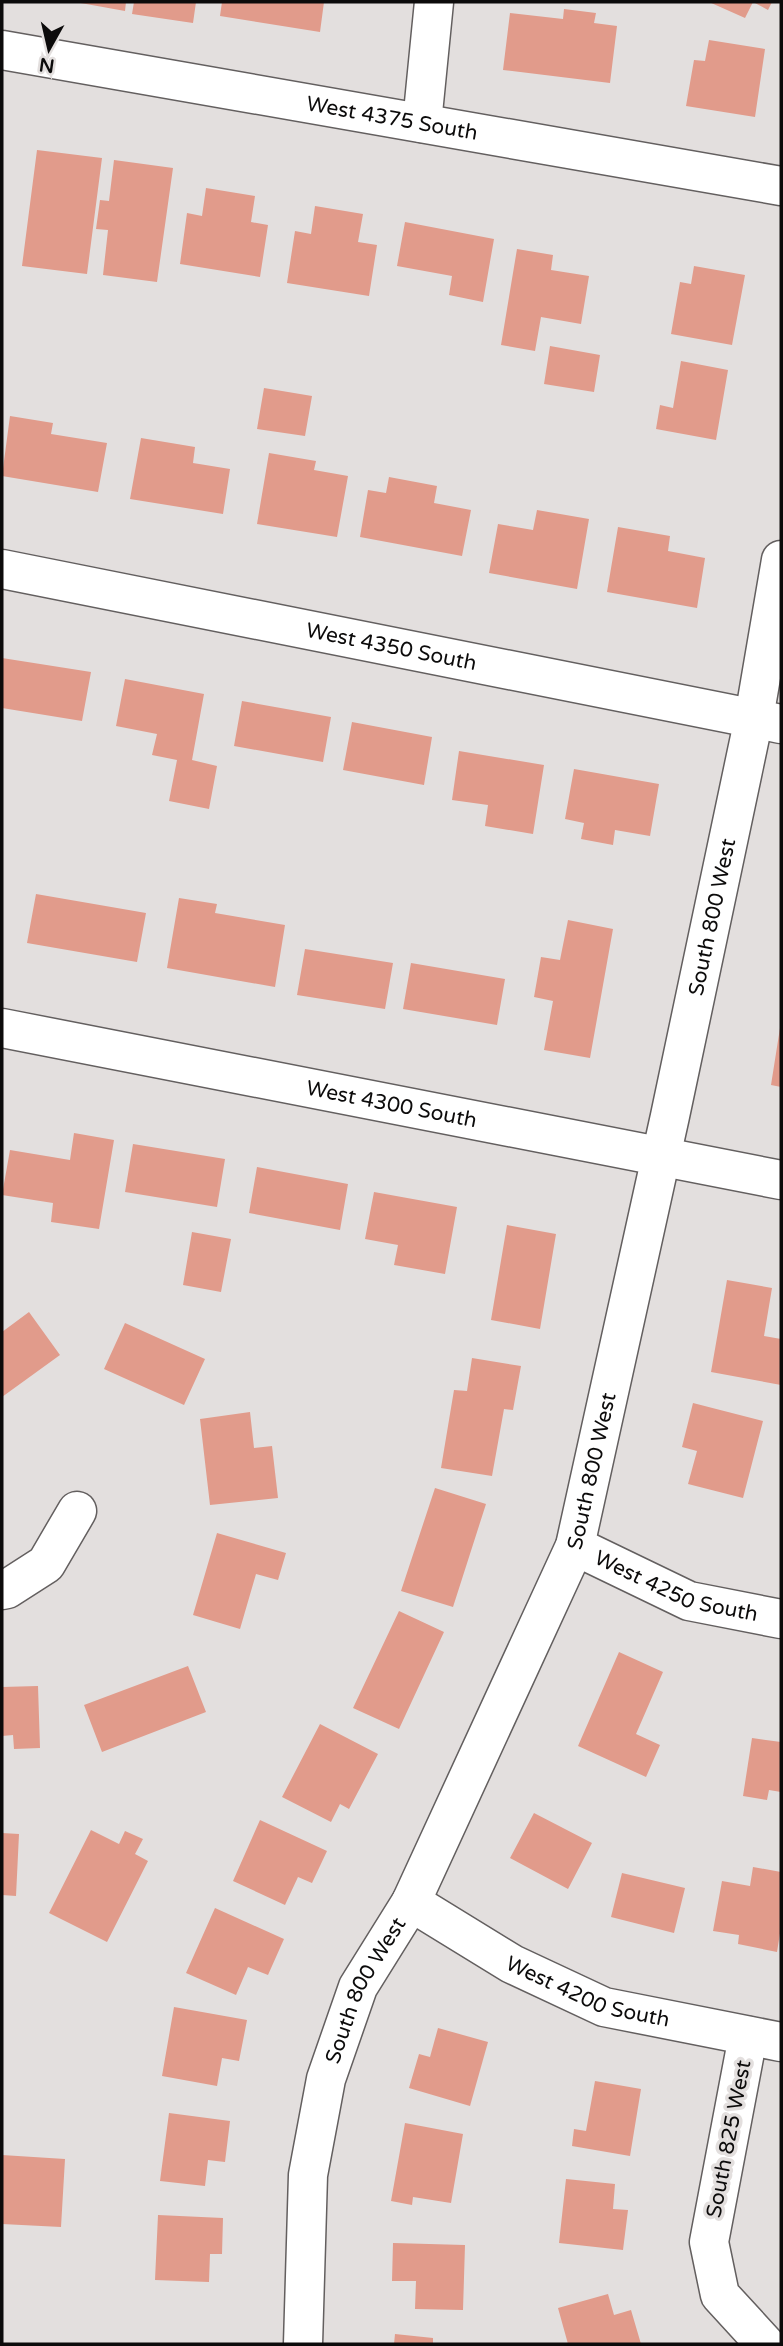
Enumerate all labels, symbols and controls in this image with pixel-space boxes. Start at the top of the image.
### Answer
north arrow [14,14,84,84]
text: N [38,53,56,77]
street label: West 4375 South [305,91,480,145]
street label: West 4350 South [304,617,479,676]
street label: South 800 West [683,836,741,998]
street label: West 4300 South [304,1075,479,1133]
street label: South 800 West [562,1390,621,1552]
street label: West 4250 South [591,1545,760,1627]
street label: South 800 West [320,1913,411,2067]
street label: West 4200 South [502,1950,672,2032]
street label: South 825 West [701,2058,757,2220]

